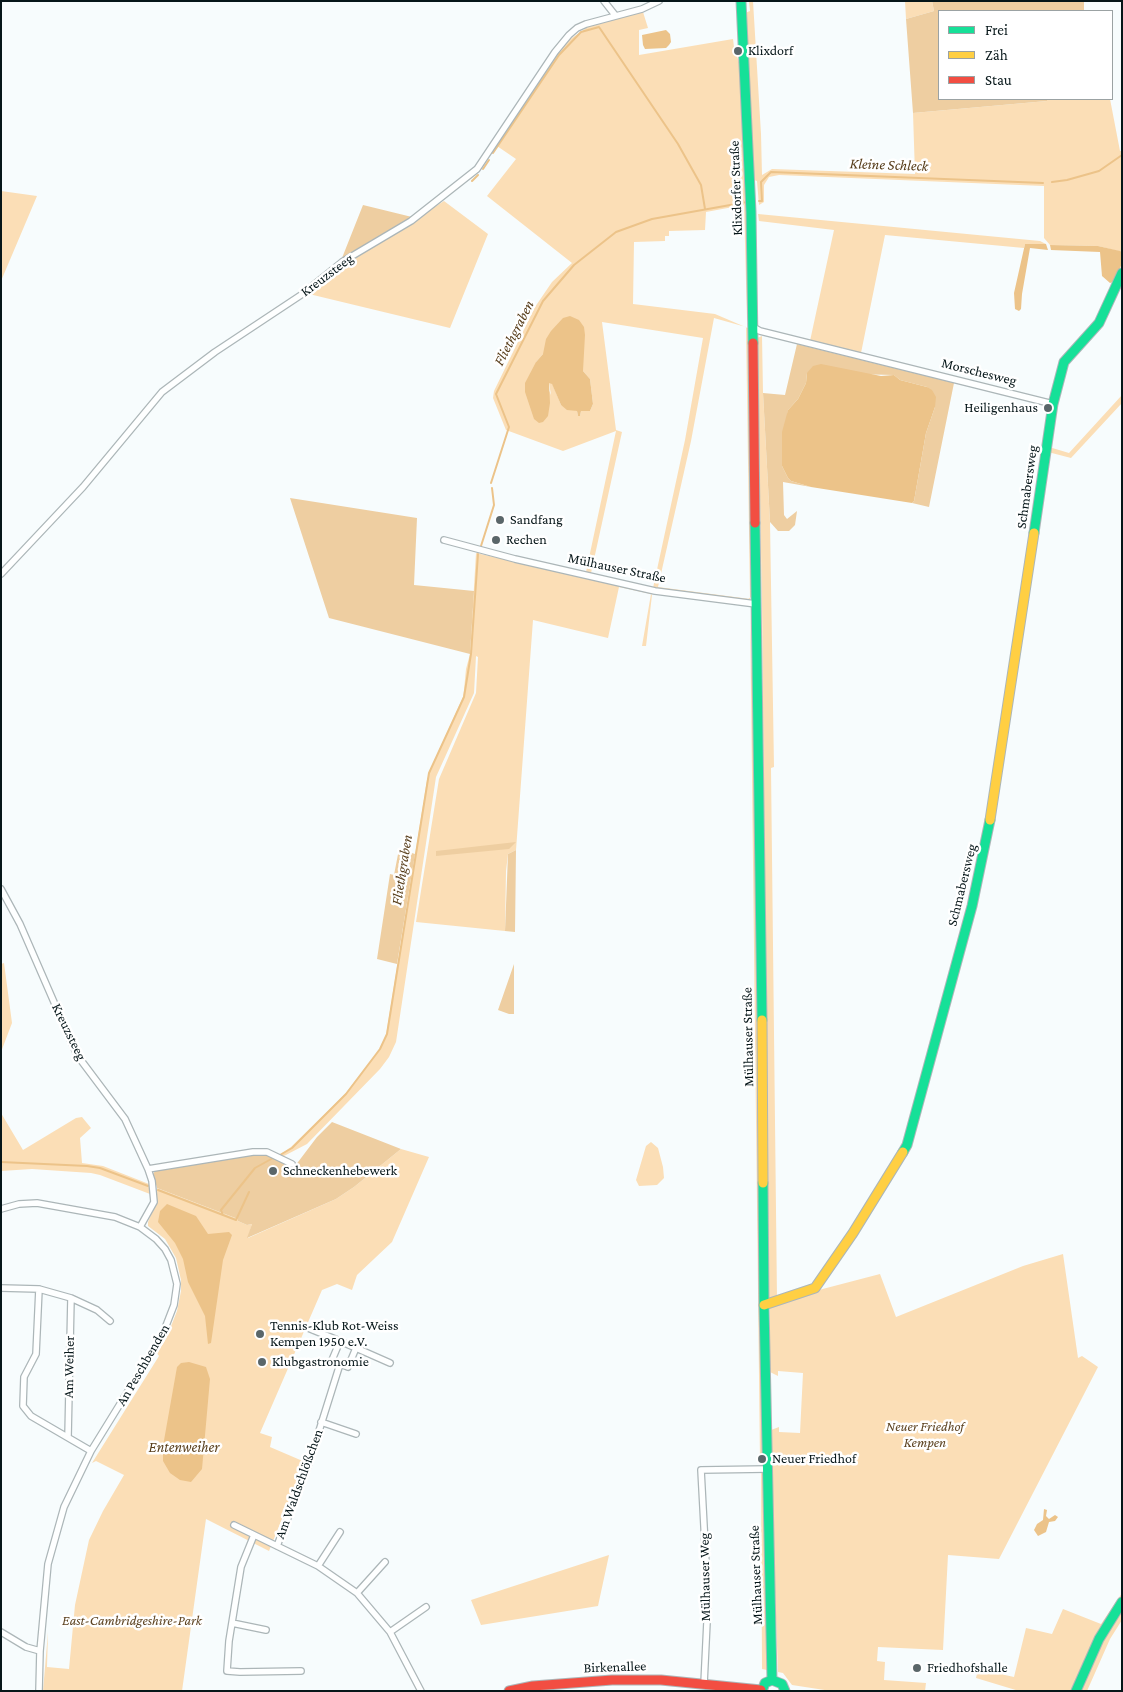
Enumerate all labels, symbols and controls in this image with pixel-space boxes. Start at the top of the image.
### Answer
legend [938,10,1113,100]
text: Frei [985,22,1008,38]
place label: Klixdorf [748,43,793,59]
marker: Klixdorf [732,45,744,57]
text: Zäh [985,47,1008,63]
text: Stau [985,72,1012,88]
street label: Klixdorfer Straße [726,140,746,236]
water label: Kleine Schleck [849,155,929,175]
street label: Kreuzsteeg [297,250,357,300]
water label: Fliethgraben [490,297,538,369]
street label: Morschesweg [940,355,1018,389]
place label: Heiligenhaus [964,400,1038,416]
marker: Heiligenhaus [1042,402,1054,414]
street label: Schmabersweg [1013,444,1041,530]
place label: Sandfang [510,512,563,528]
marker: Sandfang [494,514,506,526]
place label: Rechen [506,532,547,548]
marker: Rechen [490,534,502,546]
street label: Mülhauser Straße [566,549,668,587]
water label: Fliethgraben [388,833,416,907]
street label: Schmabersweg [944,842,980,928]
street label: Mülhauser Straße [739,987,757,1087]
street label: Kreuzsteeg [48,1001,90,1063]
place label: Schneckenhebewerk [283,1163,397,1179]
marker: Schneckenhebewerk [267,1165,279,1177]
place label: Tennis-Klub Rot-Weiss Kempen 1950 e.V. [270,1318,398,1350]
street label: An Peschbenden [113,1321,173,1409]
marker: Tennis-Klub Rot-Weiss Kempen 1950 e.V. [254,1328,266,1340]
street label: Am Weiher [60,1336,78,1398]
place label: Klubgastronomie [272,1354,369,1370]
marker: Klubgastronomie [256,1356,268,1368]
park label: Neuer Friedhof Kempen [886,1419,964,1451]
street label: Am Waldschlößchen [271,1427,327,1541]
water label: Entenweiher [149,1438,219,1456]
place label: Neuer Friedhof [772,1451,856,1467]
marker: Neuer Friedhof [756,1453,768,1465]
street label: Mülhauser Straße [746,1525,766,1625]
street label: Mülhauser Weg [696,1533,714,1621]
park label: East-Cambridgeshire-Park [62,1613,202,1629]
street label: Birkenallee [583,1658,647,1676]
place label: Friedhofshalle [927,1660,1008,1676]
marker: Friedhofshalle [911,1662,923,1674]

